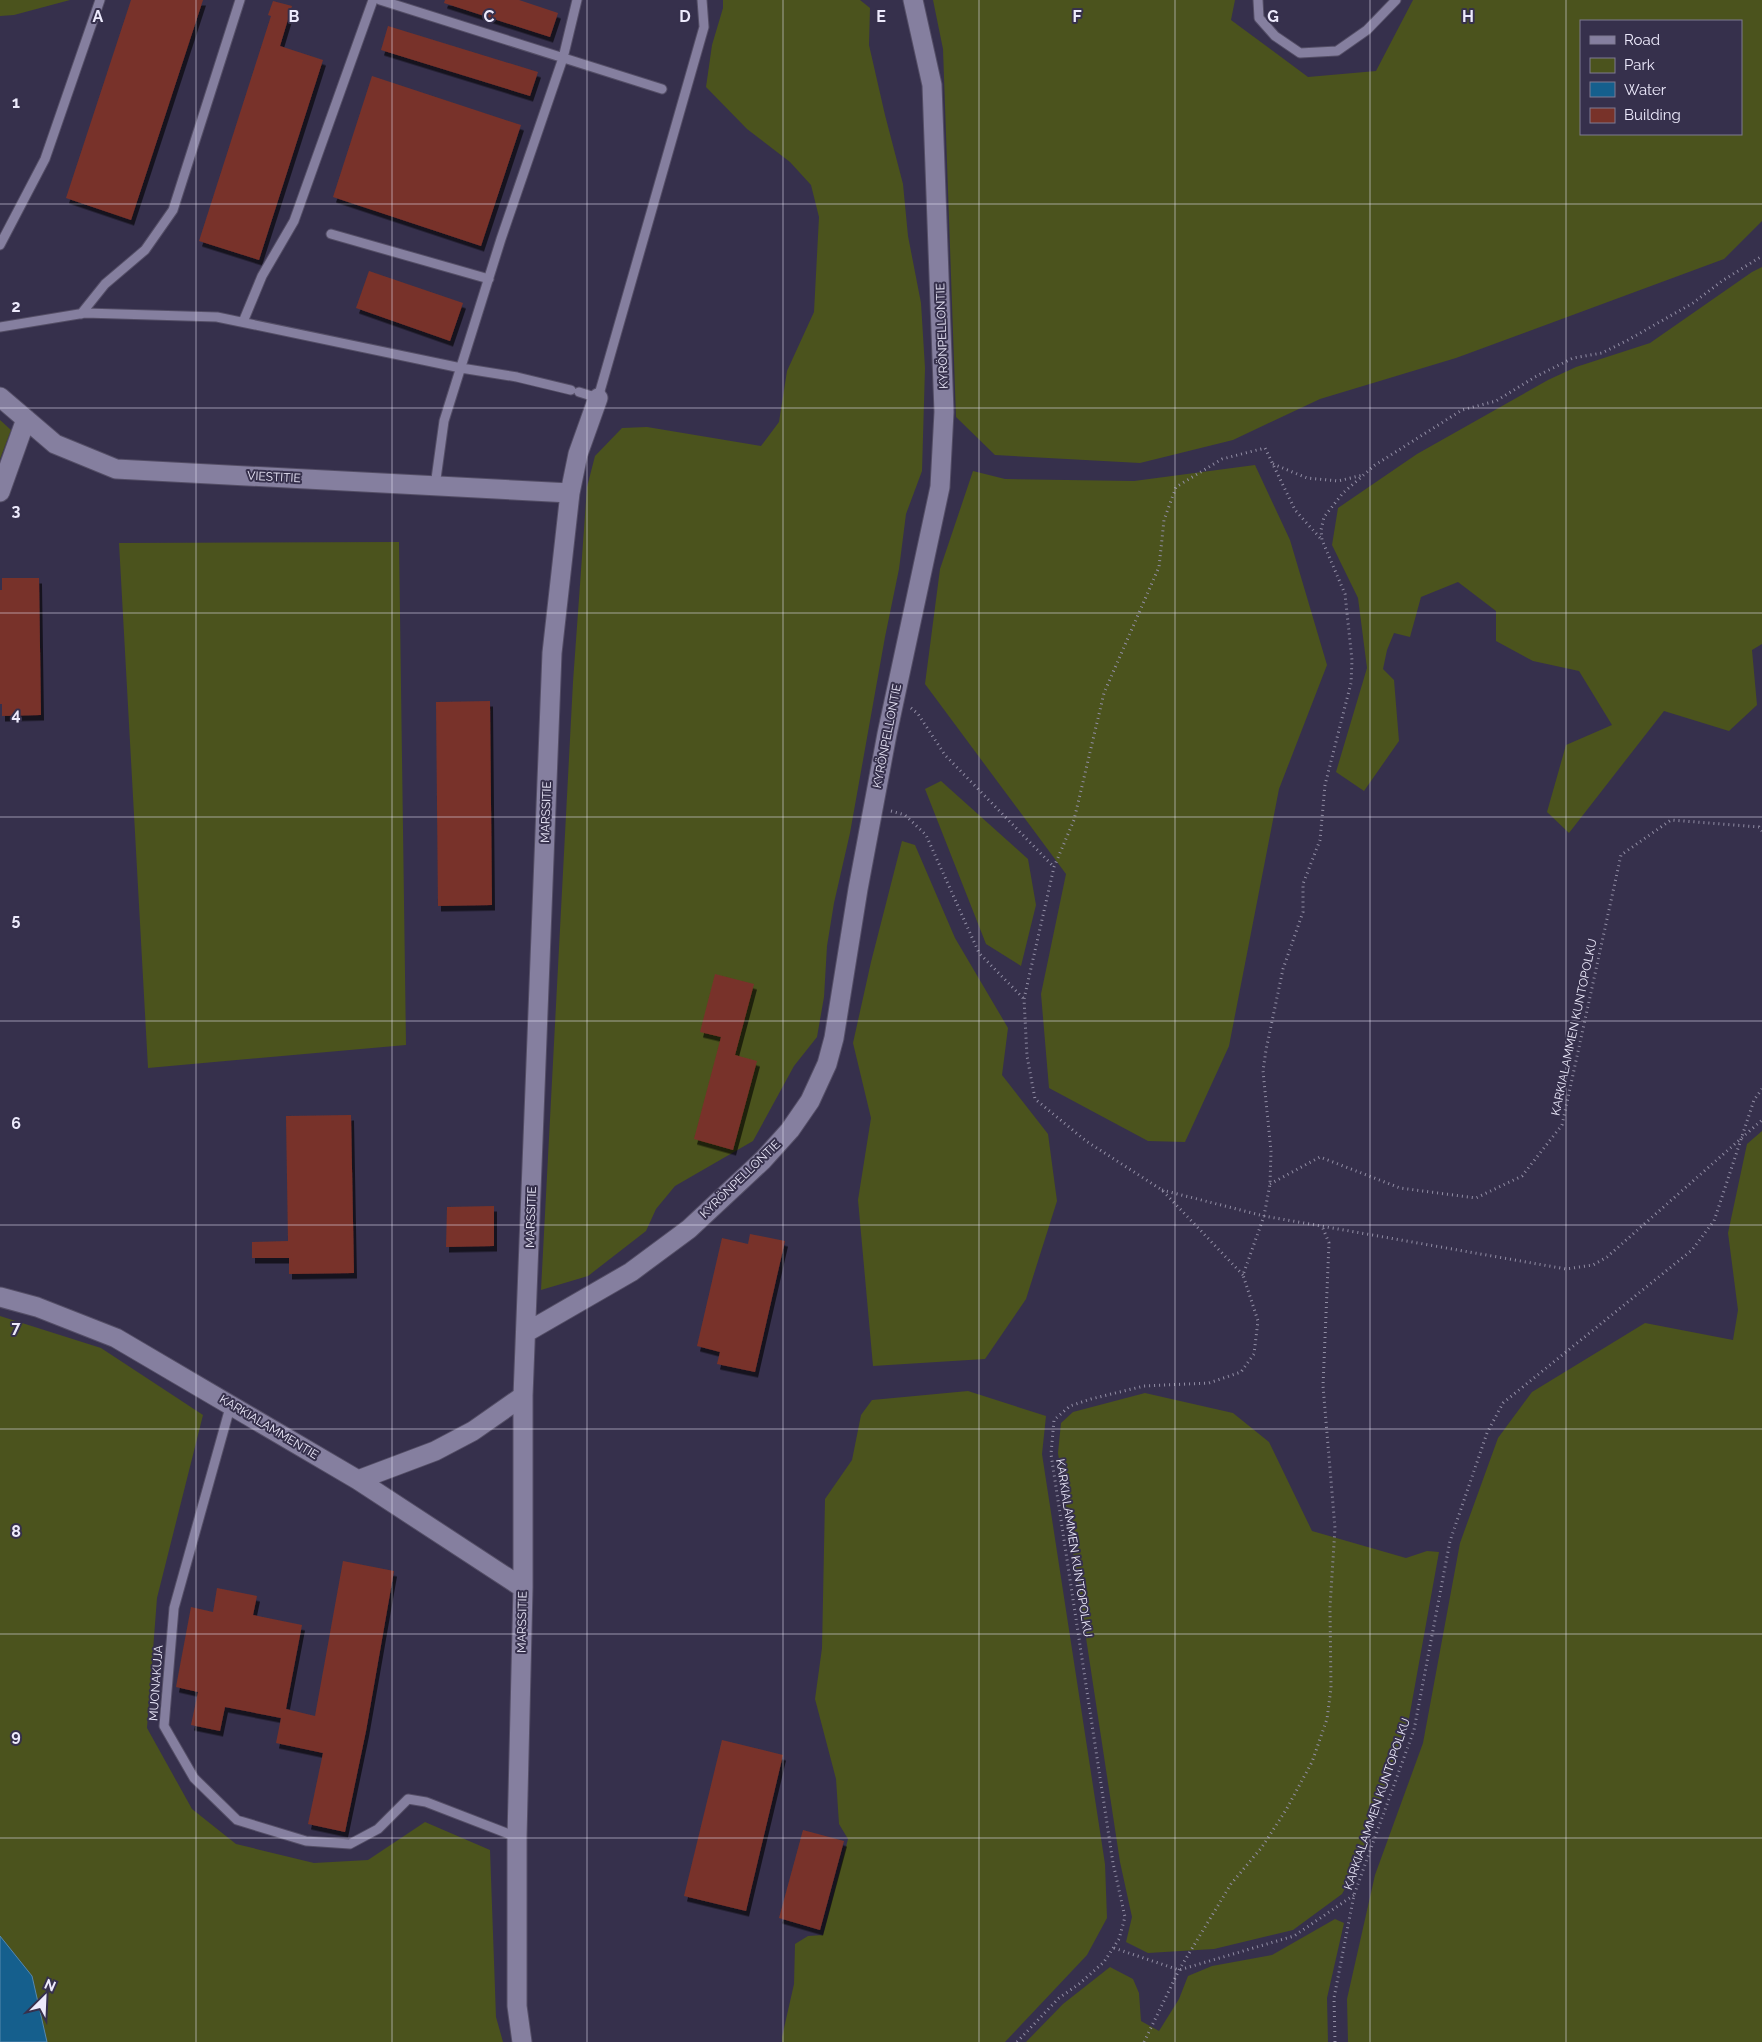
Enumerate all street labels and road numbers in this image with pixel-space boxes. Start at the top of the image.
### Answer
street label: KYRÖNPELLONTIE [933,283,951,389]
street label: VIESTITIE [247,469,301,485]
street label: KYRÖNPELLONTIE [870,683,904,789]
street label: MARSSITIE [538,781,554,843]
street label: KARKIALAMMEN KUNTOPOLKU [1548,937,1600,1117]
street label: KYRÖNPELLONTIE [697,1137,783,1221]
street label: MARSSITIE [523,1186,539,1248]
street label: KARKIALAMMENTIE [217,1392,321,1462]
street label: KARKIALAMMEN KUNTOPOLKU [1053,1458,1095,1638]
street label: MARSSITIE [514,1591,530,1653]
street label: MUONAKUJA [146,1645,166,1721]
street label: KARKIALAMMEN KUNTOPOLKU [1341,1716,1413,1892]

